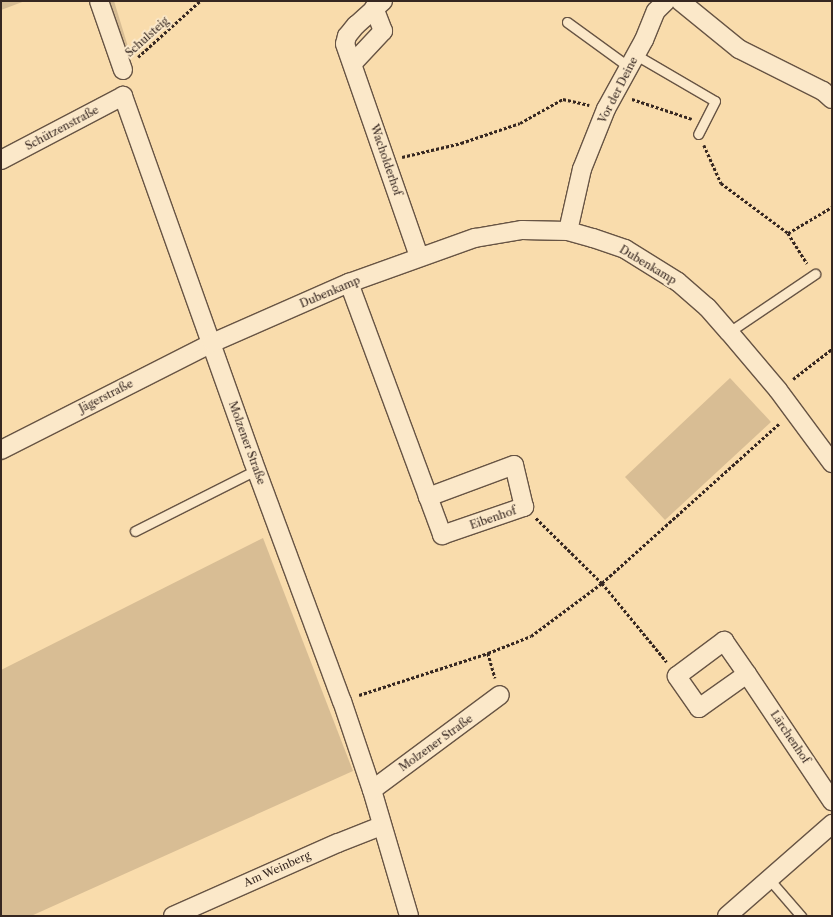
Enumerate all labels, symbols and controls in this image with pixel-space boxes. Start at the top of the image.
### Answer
street label: Schulsteig [123,14,171,60]
street label: Vor der Deine [596,54,640,126]
street label: Schützenstraße [23,103,101,153]
street label: Wacholderhof [368,123,404,197]
street label: Dubenkamp [617,243,679,287]
street label: Dubenkamp [298,273,362,311]
street label: Jägerstraße [77,377,135,415]
street label: Molzener Straße [226,399,268,487]
street label: Eibenhof [468,504,518,532]
street label: Lärchenhof [768,708,812,766]
street label: Molzener Straße [397,712,475,774]
street label: Am Weinberg [241,848,313,890]

